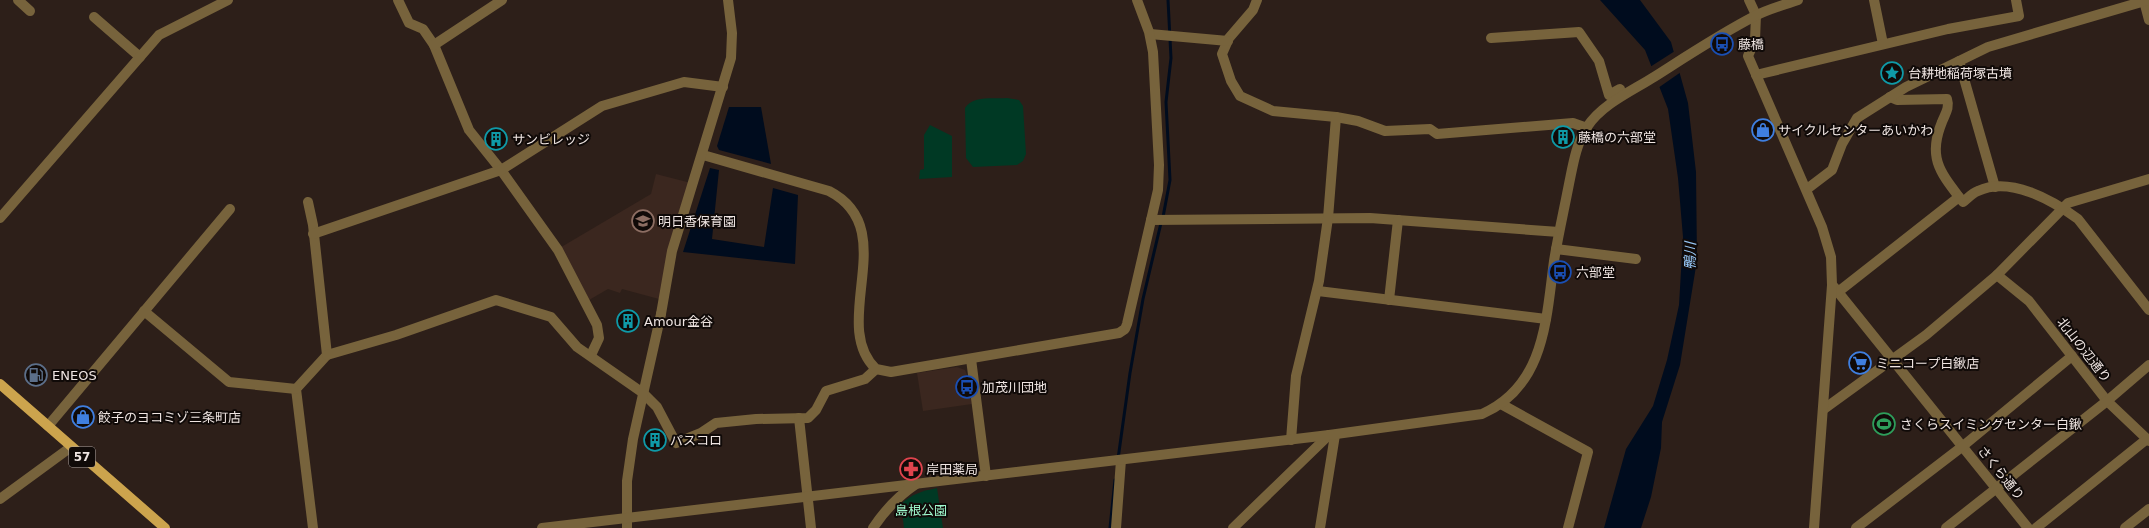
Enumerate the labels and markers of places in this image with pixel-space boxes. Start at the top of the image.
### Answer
bus stop icon: 藤橋 [1709,31,1735,57]
place label: 藤橋 [1738,37,1764,52]
place icon: 台耕地稲荷塚古墳 [1879,60,1905,86]
place label: 台耕地稲荷塚古墳 [1908,66,2012,81]
shop icon: サイクルセンターあいかわ [1750,117,1776,143]
place label: サイクルセンターあいかわ [1778,123,1933,138]
building icon: 藤橋の六部堂 [1550,124,1576,150]
building icon: サンビレッジ [483,126,509,152]
place label: 藤橋の六部堂 [1578,130,1656,145]
place label: サンビレッジ [512,132,590,147]
school or university icon: 明日香保育園 [630,208,656,234]
place label: 明日香保育園 [658,214,736,229]
bus stop icon: 六部堂 [1547,259,1573,285]
place label: 六部堂 [1576,265,1615,280]
building icon: Amour金谷 [615,308,641,334]
place label: Amour金谷 [644,314,713,329]
supermarket icon: ミニコープ白鍬店 [1847,350,1873,376]
place label: ミニコープ白鍬店 [1876,356,1979,371]
fuel station icon: ENEOS [23,362,49,388]
place label: ENEOS [52,368,97,383]
bus stop icon: 加茂川団地 [954,374,980,400]
place label: 加茂川団地 [982,380,1047,395]
shop icon: 餃子のヨコミゾ三条町店 [70,404,96,430]
place label: 餃子のヨコミゾ三条町店 [98,410,241,425]
sports icon: さくらスイミングセンター白鍬 [1871,411,1897,437]
place label: さくらスイミングセンター白鍬 [1900,417,2082,432]
building icon: パスコロ [642,427,668,453]
place label: パスコロ [670,433,722,448]
pharmacy icon: 岸田薬局 [898,456,924,482]
place label: 岸田薬局 [926,462,978,477]

